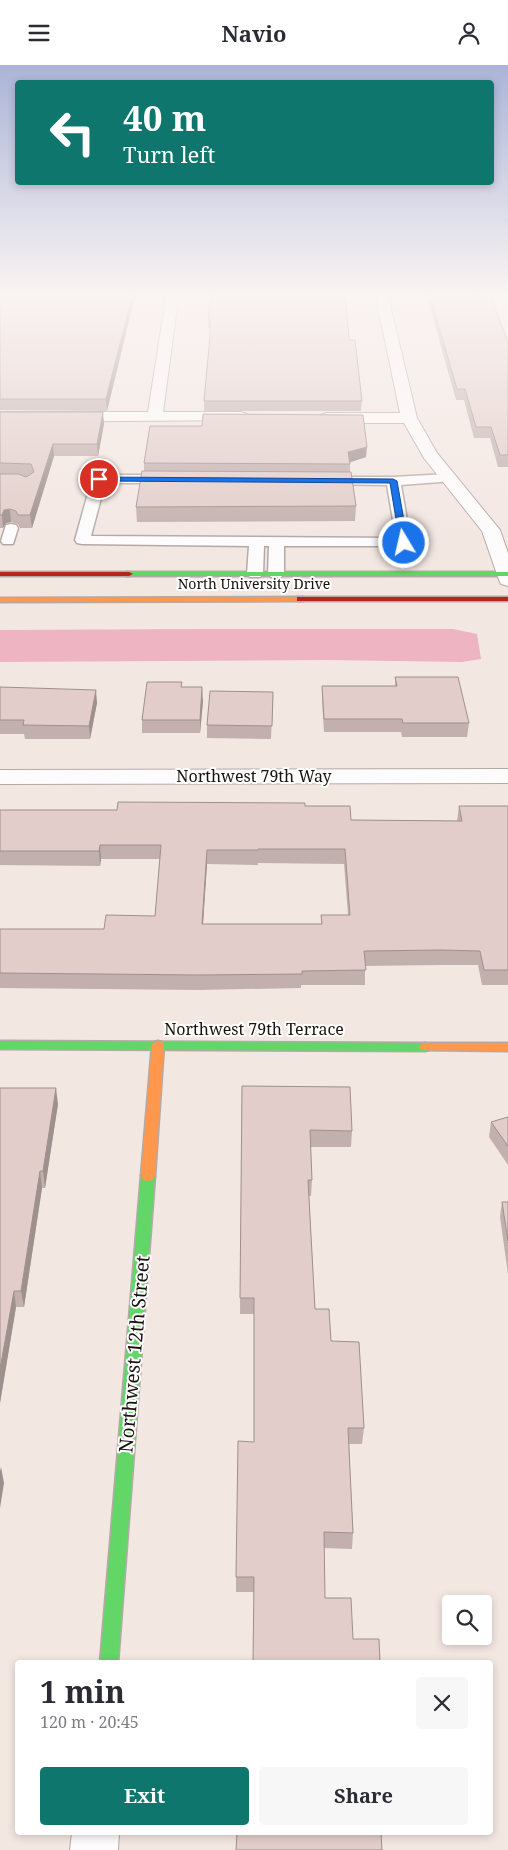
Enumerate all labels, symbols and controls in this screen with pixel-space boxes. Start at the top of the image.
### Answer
text: Navio [221,18,287,48]
icon: menu [25,19,53,47]
icon: person [455,19,483,47]
text: 40 m [123,94,206,141]
icon: left [40,100,105,165]
text: Turn left [123,139,215,169]
pin [78,458,120,500]
icon: arrive [85,465,113,493]
position arrow [377,516,429,568]
street label: North University Drive [178,574,330,593]
street label: Northwest 79th Way [176,765,333,787]
street label: Northwest 79th Terrace [164,1018,344,1040]
street label: Northwest 12th Street [112,1254,156,1454]
map controls [442,1595,492,1645]
button: search [442,1595,492,1645]
text: 1 min [40,1671,125,1712]
button: close [416,1677,468,1729]
text: 120 m · 20:45 [40,1711,139,1733]
button: Exit [40,1767,249,1825]
button: Share [259,1767,468,1825]

